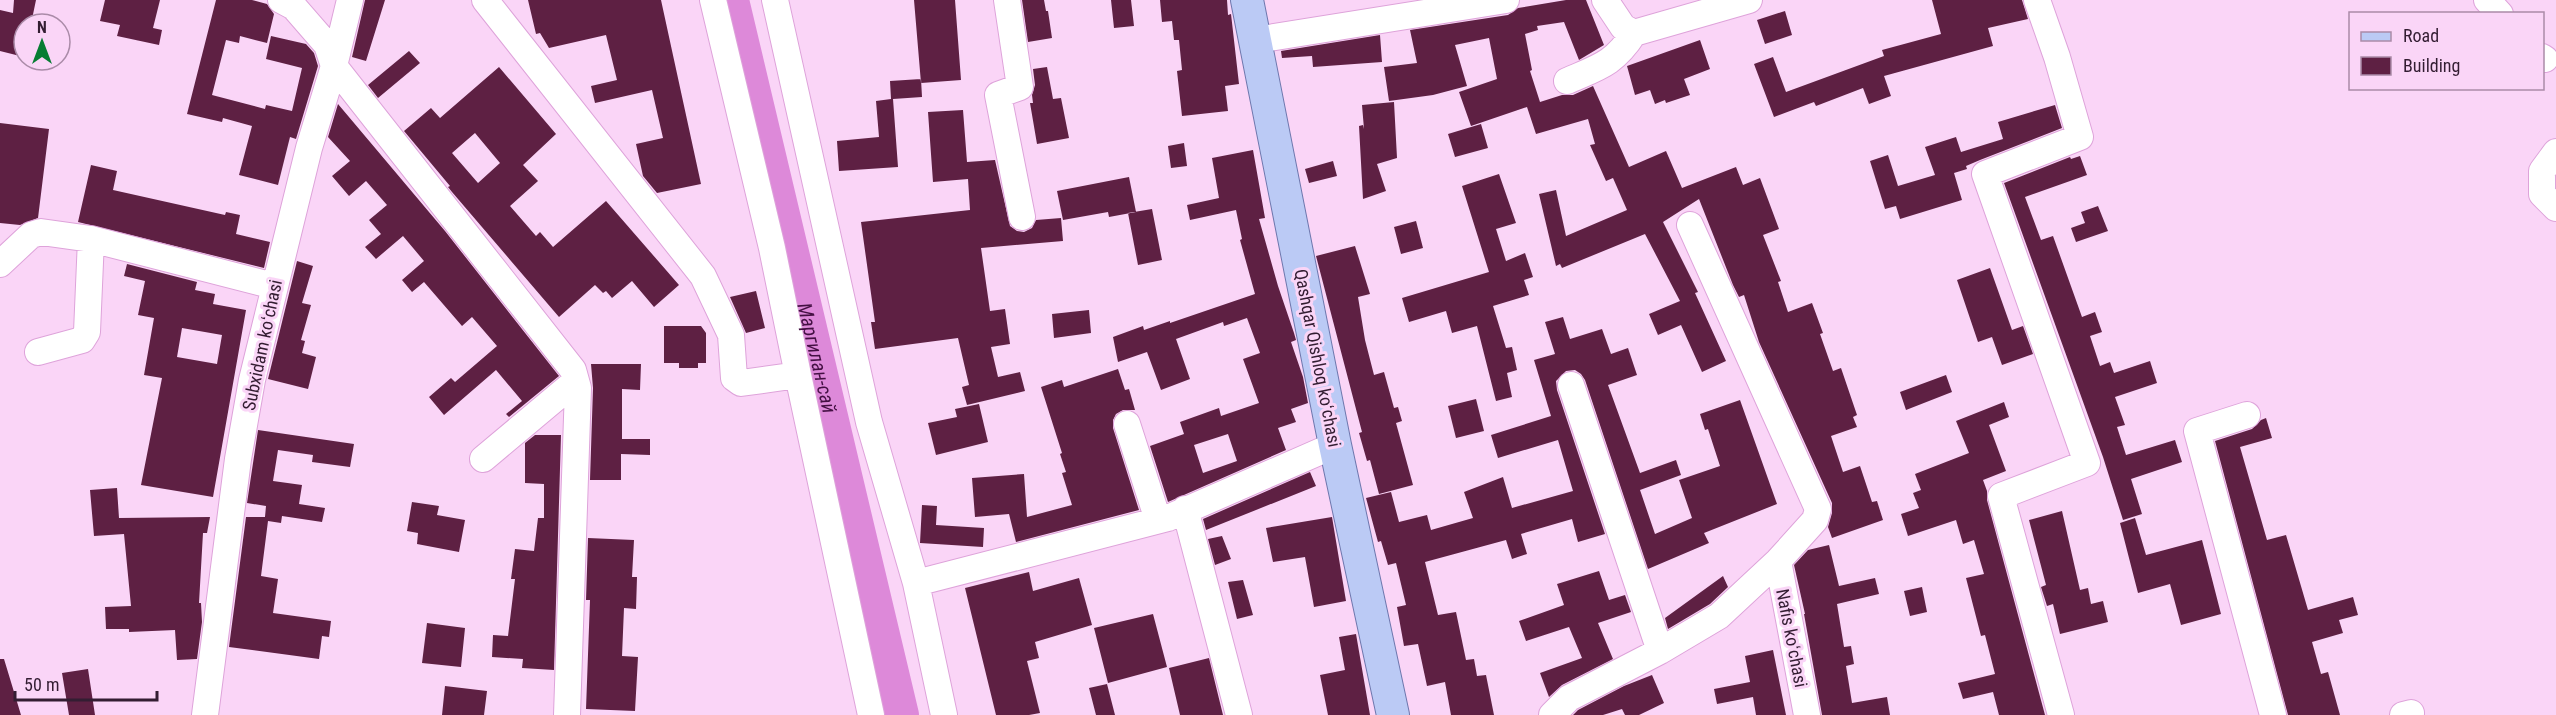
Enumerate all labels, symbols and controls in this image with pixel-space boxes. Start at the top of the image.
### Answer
north arrow [12,12,72,72]
legend [2349,12,2544,90]
text: N [37,18,47,37]
text: Road [2403,25,2439,46]
text: Building [2403,55,2460,76]
street label: Qashqar Qishloq koʻchasi [1290,267,1346,449]
street label: Subxidam koʻchasi [238,278,286,412]
water label: Маргилан-сай [792,300,842,416]
street label: Nafis koʻchasi [1772,587,1812,689]
scale bar [15,664,158,702]
text: 50 m [24,674,59,695]

